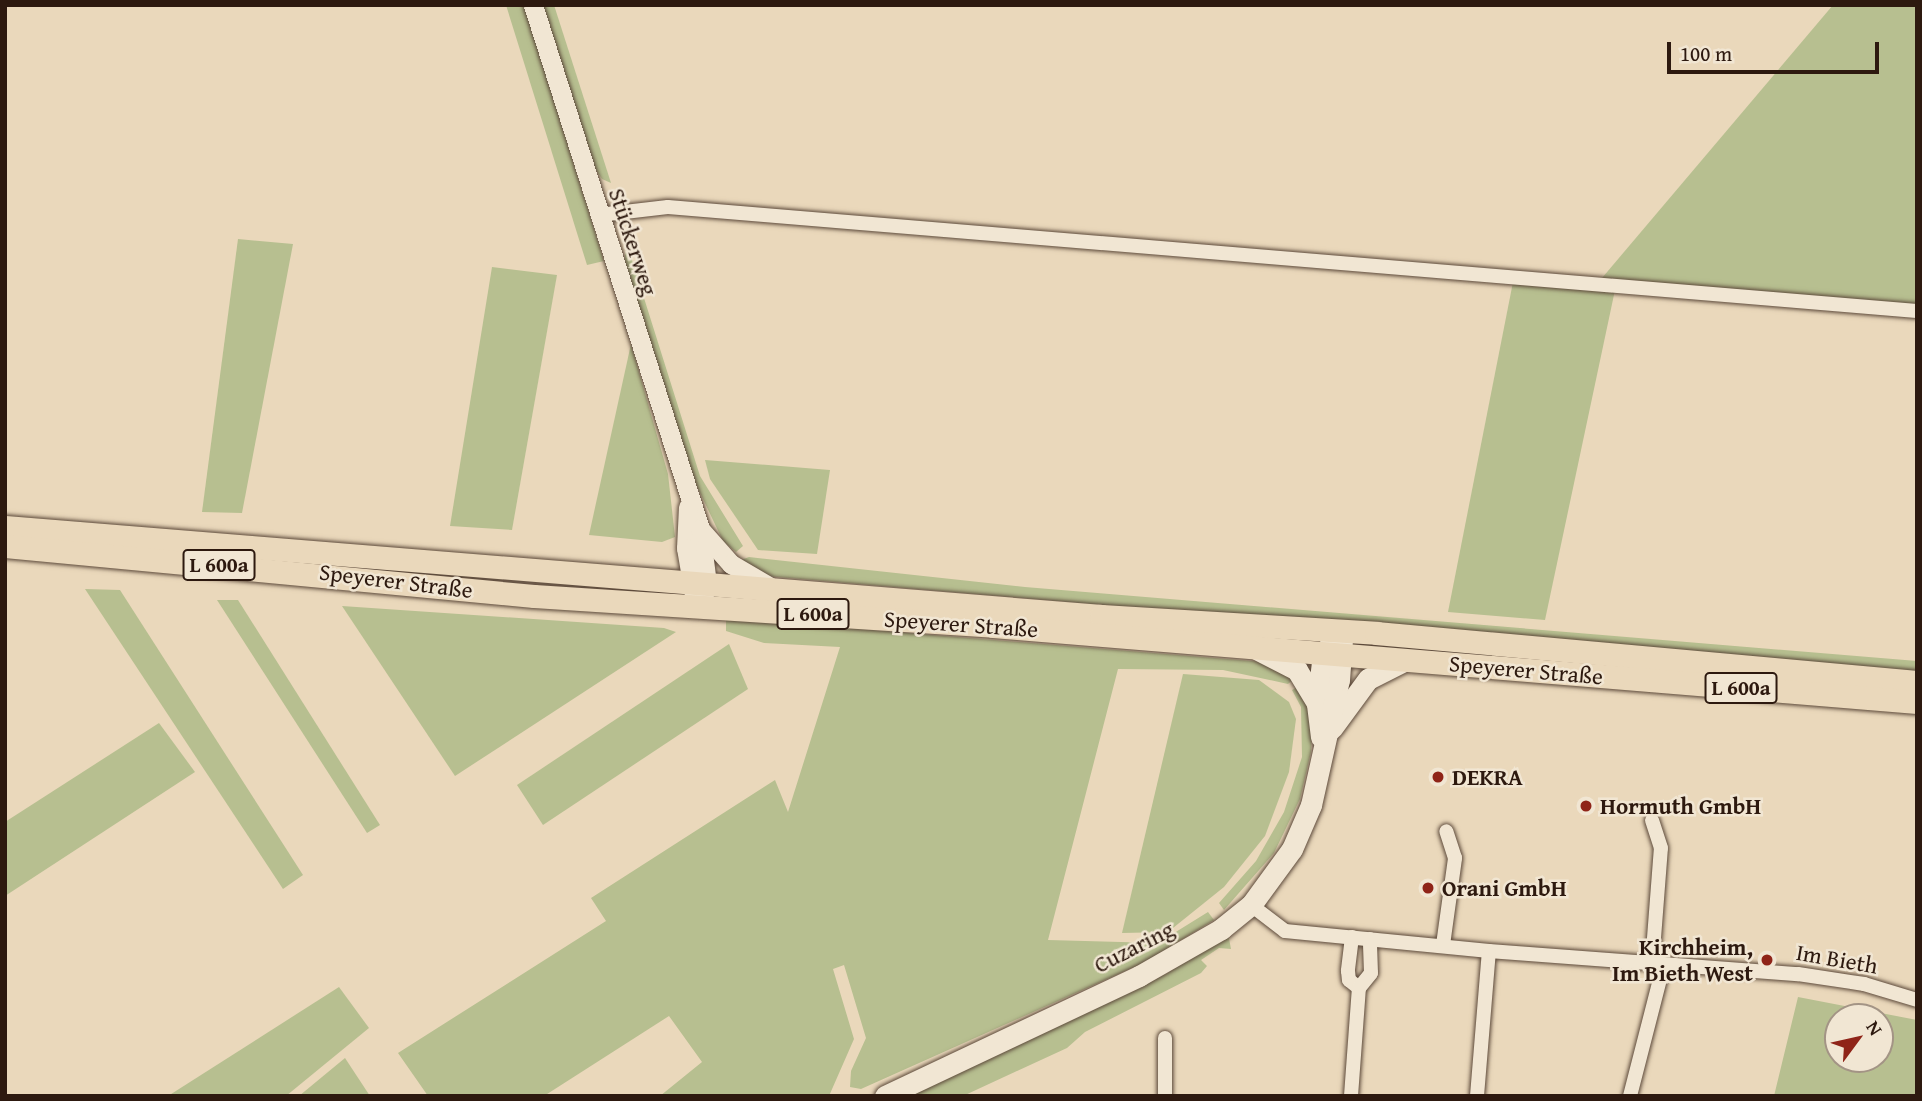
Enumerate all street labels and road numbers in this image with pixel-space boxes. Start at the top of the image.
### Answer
street label: Stückerweg [603,185,663,299]
road number: L 600a [182,548,256,582]
street label: Speyerer Straße [318,558,474,604]
road number: L 600a [776,596,850,632]
street label: Speyerer Straße [883,605,1039,643]
street label: Speyerer Straße [1448,650,1604,690]
road number: L 600a [1704,670,1778,706]
street label: Cuzaring [1089,915,1179,979]
street label: Im Bieth [1794,938,1880,980]

